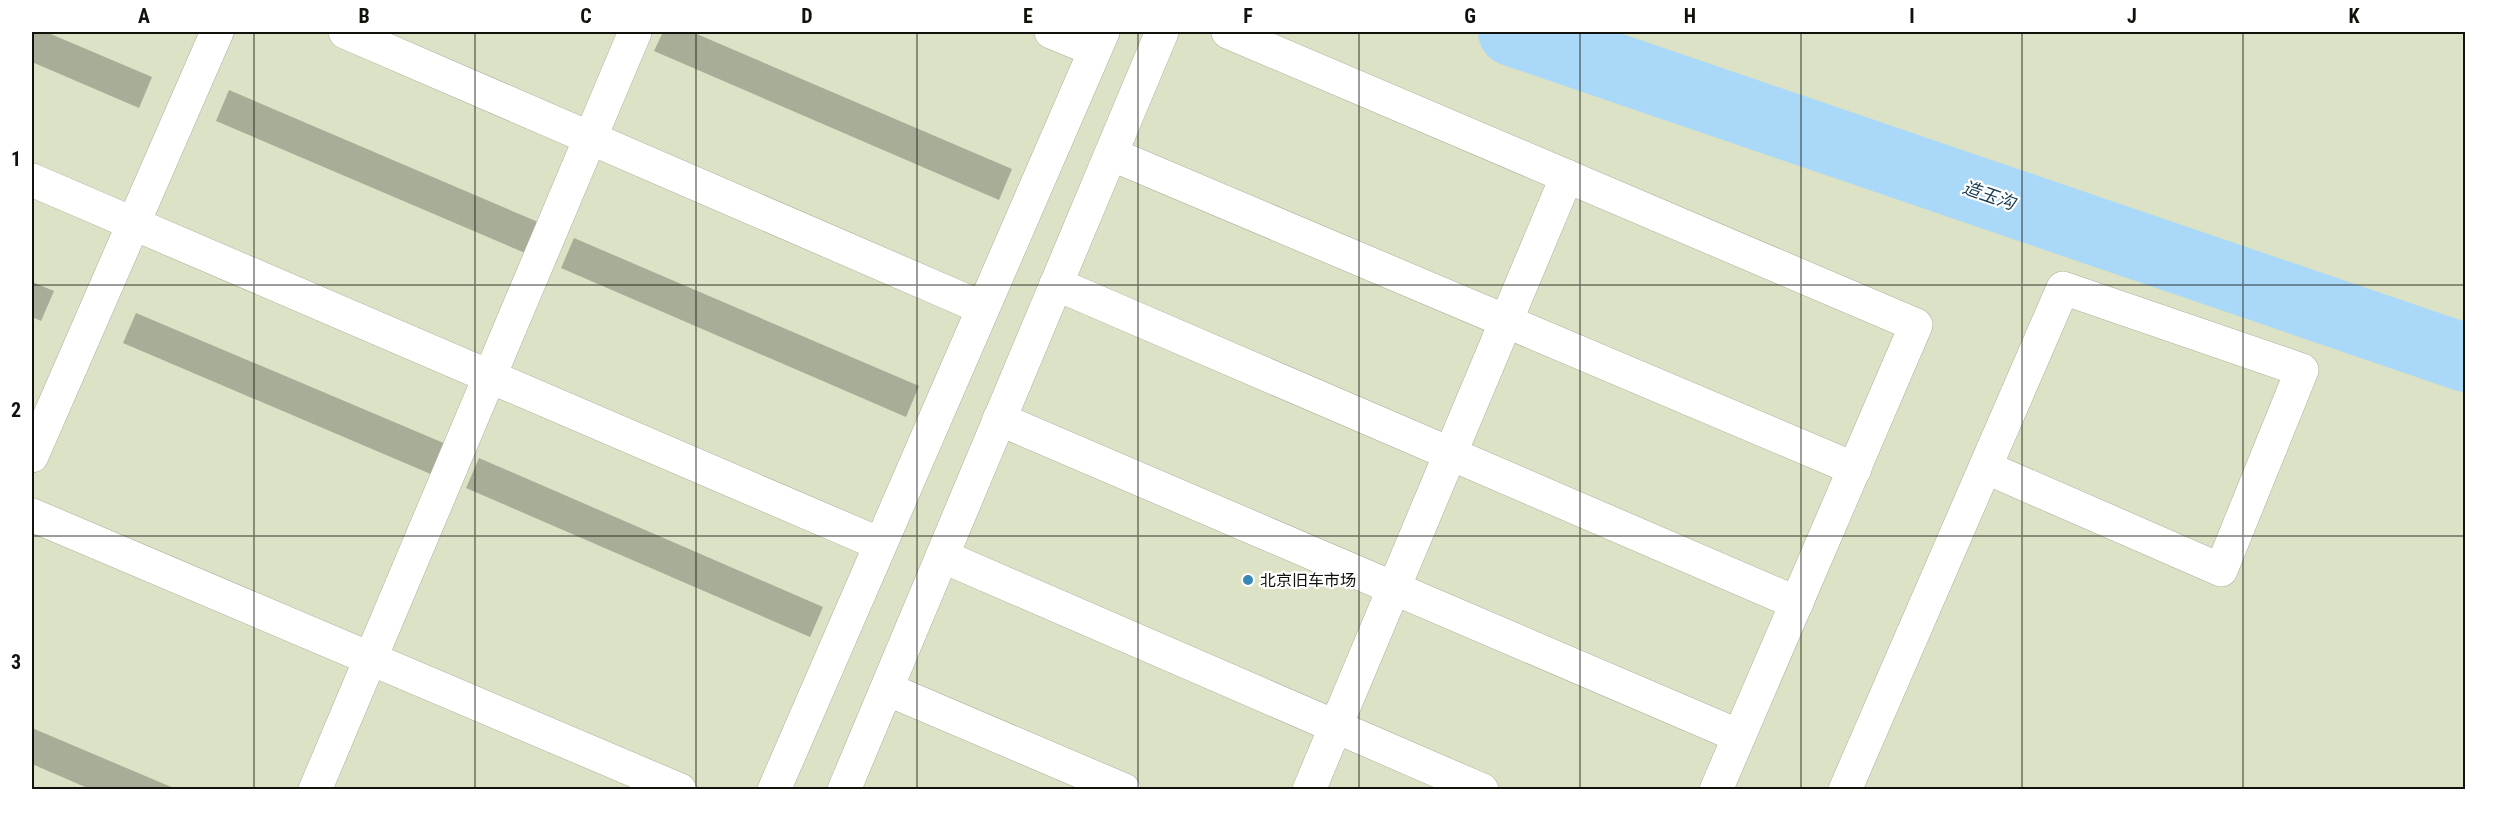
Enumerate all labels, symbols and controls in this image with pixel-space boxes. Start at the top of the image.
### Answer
text: A [138,4,150,28]
text: B [358,4,370,28]
text: C [580,4,592,28]
text: D [801,4,813,28]
text: E [1023,4,1033,28]
text: F [1243,4,1253,28]
text: G [1464,4,1476,28]
text: H [1684,4,1696,28]
text: I [1909,4,1915,28]
text: J [2127,4,2137,28]
text: K [2348,4,2360,28]
text: 1 [11,147,21,171]
water label: 造玉沟 [1960,176,2020,214]
text: 2 [11,398,21,422]
place label: 北京旧车市场 [1260,571,1356,590]
marker: 北京旧车市场 [1241,573,1255,587]
text: 3 [11,650,21,674]

